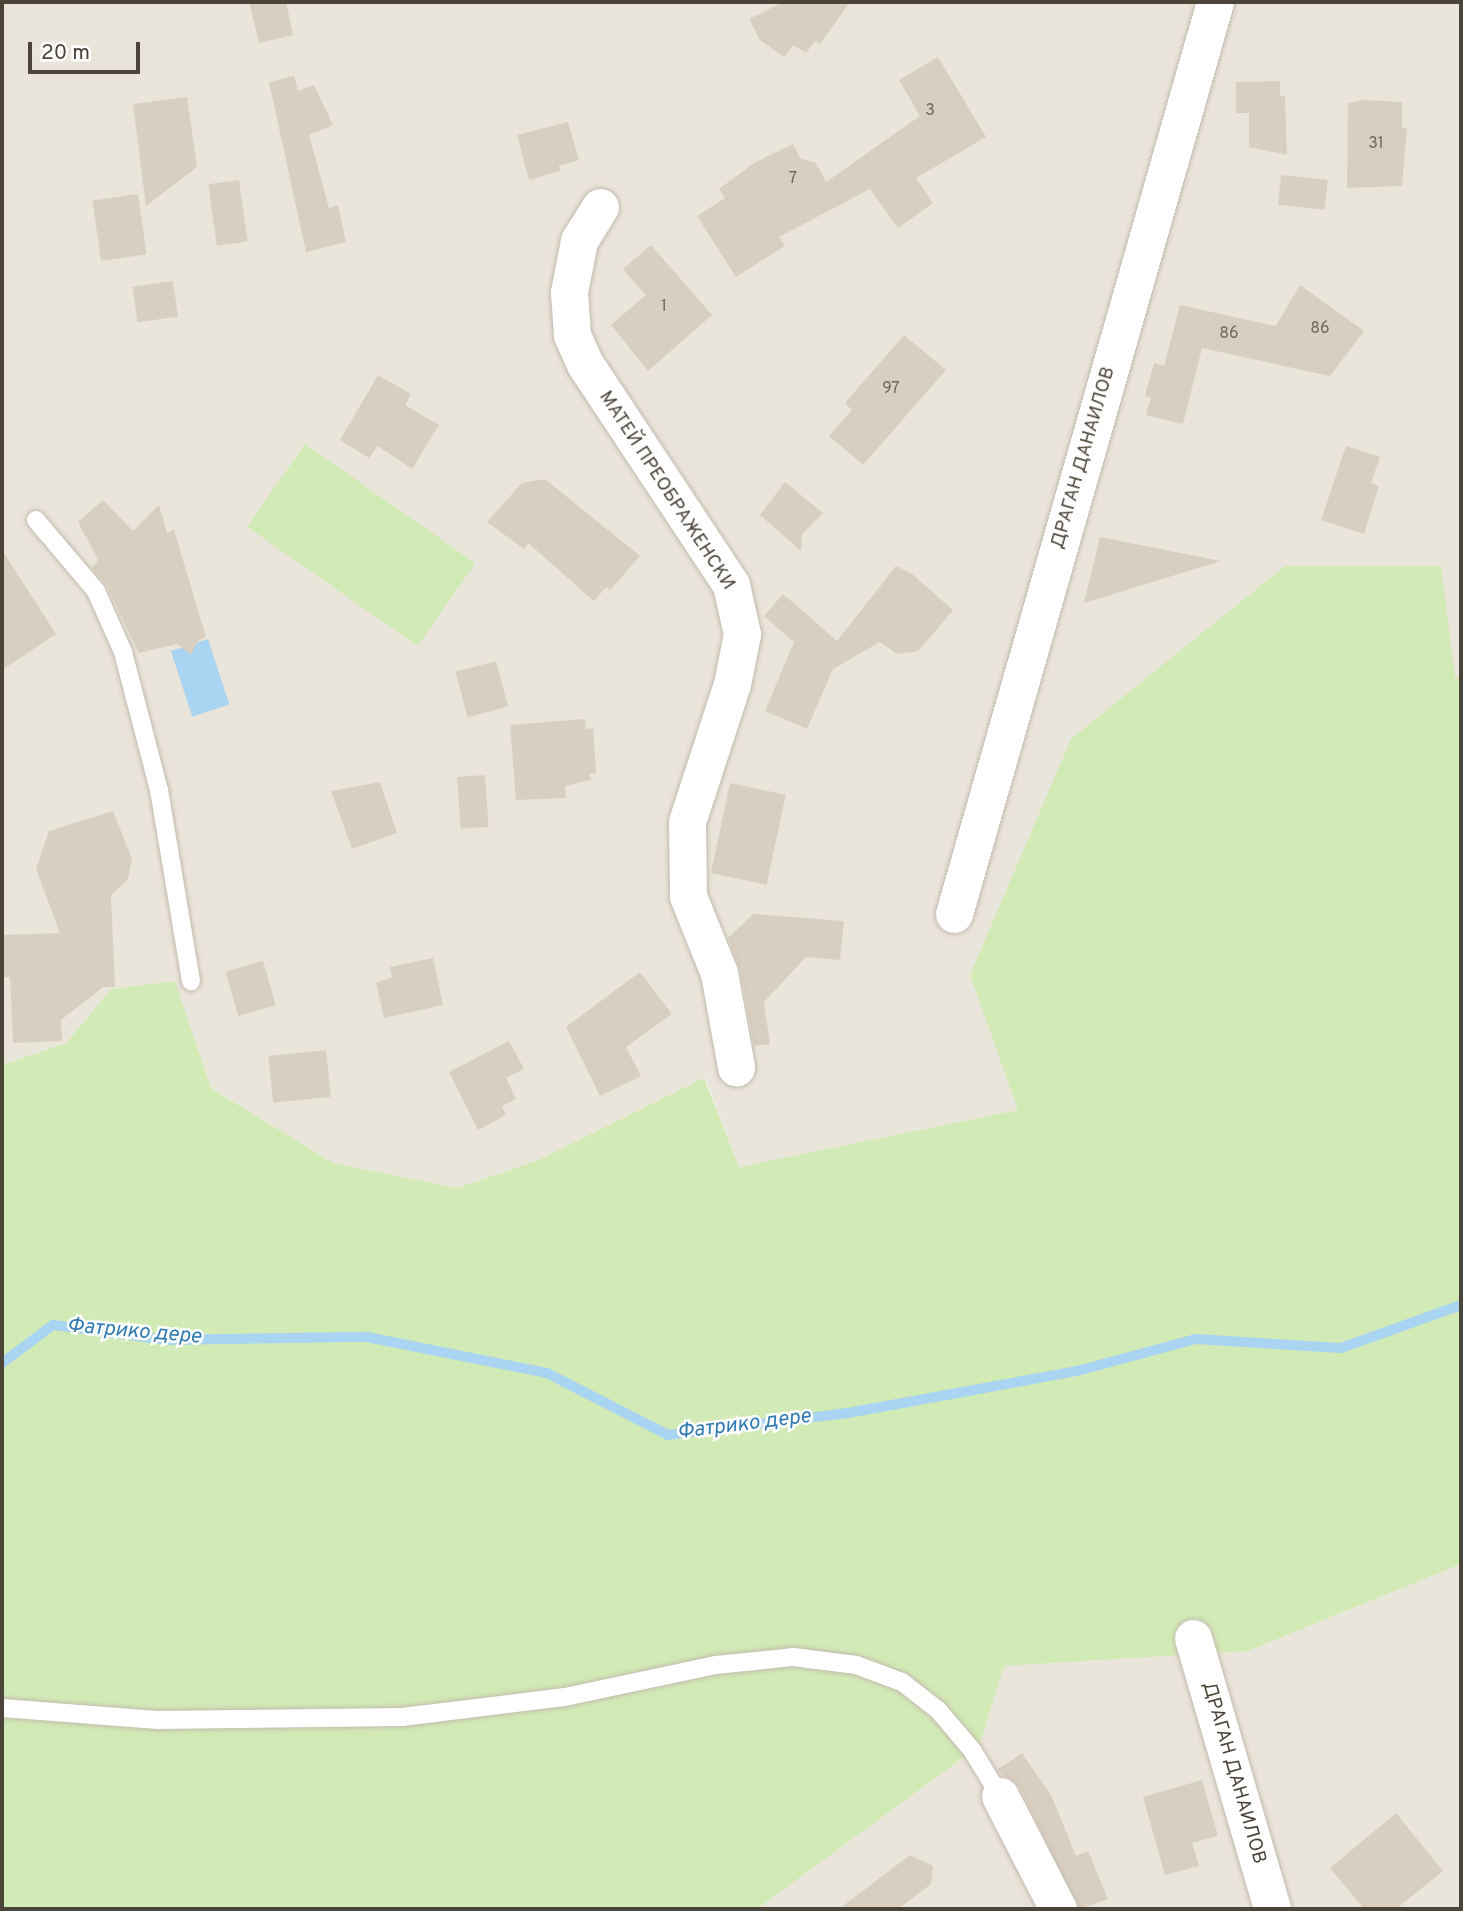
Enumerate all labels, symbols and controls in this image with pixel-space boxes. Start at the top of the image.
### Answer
scale bar [32,28,144,72]
text: 20 m [41,40,90,67]
house number: 3 [925,101,935,121]
house number: 31 [1368,134,1384,154]
house number: 7 [789,169,797,189]
house number: 1 [661,297,667,317]
house number: 86 [1310,319,1330,339]
house number: 86 [1219,324,1239,344]
street label: ДРАГАН ДАНАИЛОВ [1047,364,1121,552]
house number: 97 [882,379,900,399]
street label: МАТЕЙ ПРЕОБРАЖЕНСКИ [593,387,739,595]
water label: Фатрико дере [66,1314,202,1350]
water label: Фатрико дере [676,1404,812,1446]
street label: ДРАГАН ДАНАИЛОВ [1196,1679,1270,1867]

